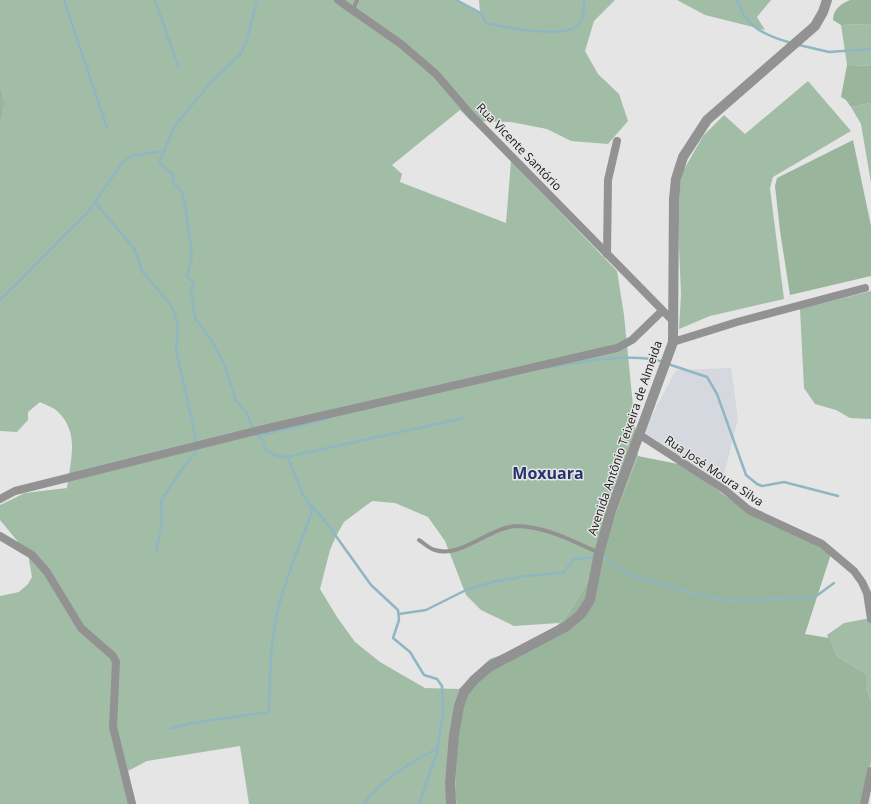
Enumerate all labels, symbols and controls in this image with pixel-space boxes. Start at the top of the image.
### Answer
street label: Rua Vicente Santório [473,99,566,194]
street label: Avenida Antônio Teixeira de Almeida [583,338,666,537]
street label: Rua José Moura Silva [661,431,767,510]
district label: Moxuara [512,462,584,484]

